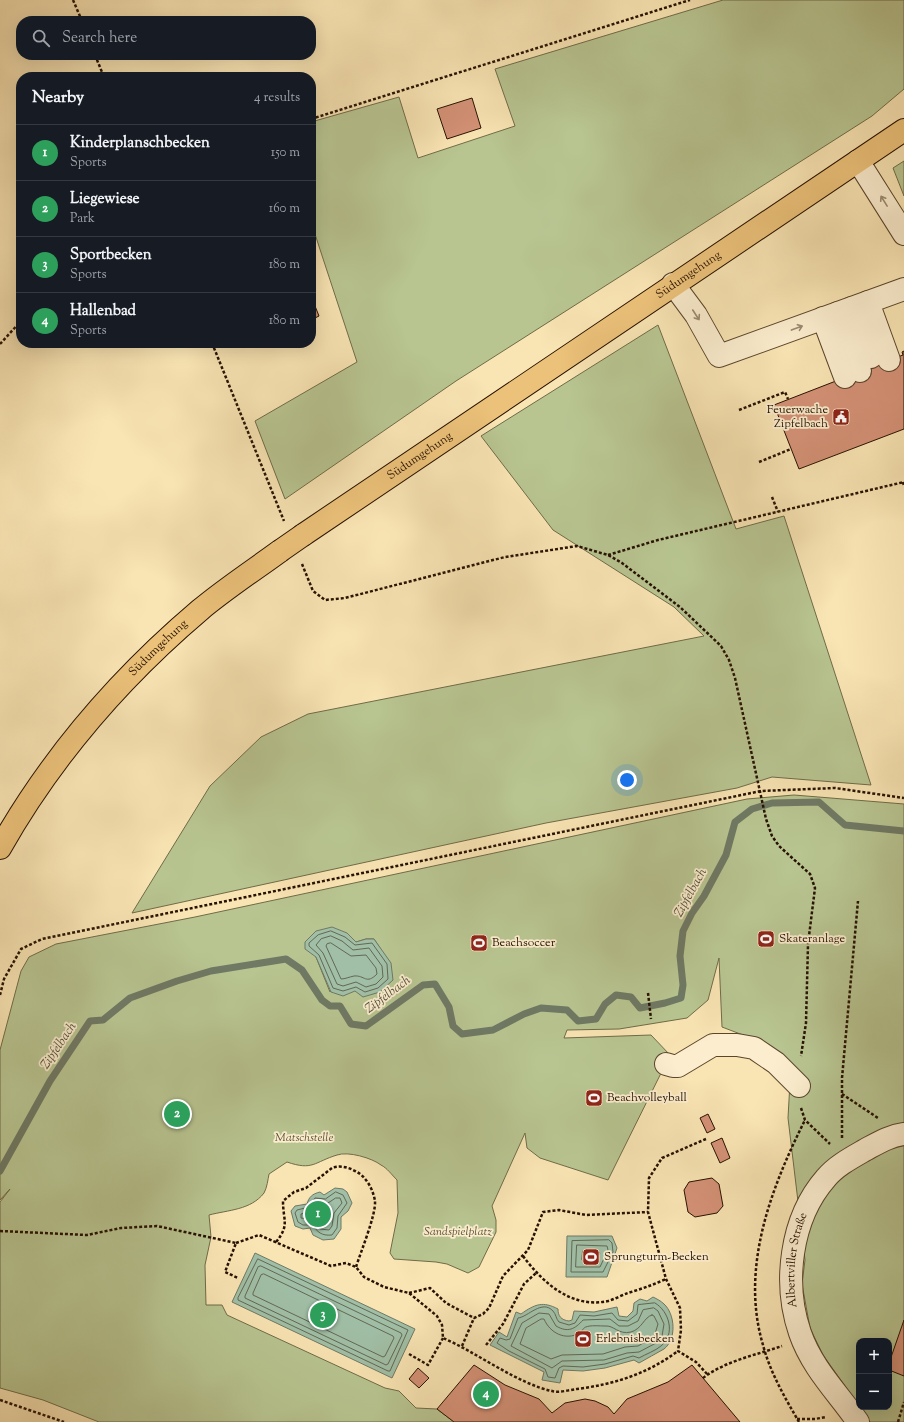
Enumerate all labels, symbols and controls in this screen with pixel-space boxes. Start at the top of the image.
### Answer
search box [16,16,316,60]
icon: search [30,27,52,49]
text: Search here [62,28,137,49]
text: Nearby [32,86,84,110]
text: 4 results [254,89,300,107]
text: Kinderplanschbecken [70,133,210,154]
text: 1 [43,144,47,162]
text: 150 m [271,144,300,162]
text: Sports [70,154,107,172]
text: Liegewiese [70,189,140,210]
one-way arrow [880,196,888,207]
text: 2 [42,200,48,218]
text: 160 m [269,200,300,218]
text: Park [70,210,95,228]
text: Sportbecken [70,245,152,266]
street label: Südumgehung [652,246,725,304]
text: 3 [42,256,48,274]
text: 180 m [269,256,300,274]
text: Sports [70,266,107,284]
text: Hallenbad [70,301,136,322]
one-way arrow [691,310,700,321]
text: 4 [42,312,48,330]
text: 180 m [269,312,300,330]
text: Sports [70,322,107,340]
one-way arrow [790,324,803,331]
place label: Feuerwache Zipfelbach [767,401,828,433]
public building icon: Feuerwache Zipfelbach [831,407,851,427]
street label: Südumgehung [384,428,456,485]
street label: Südumgehung [125,615,192,681]
your location [617,770,637,790]
water label: Zipfelbach [670,865,712,921]
sports icon: Skateranlage [756,929,776,949]
place label: Skateranlage [779,930,846,948]
sports icon: Beachsoccer [469,933,489,953]
place label: Beachsoccer [492,934,556,952]
water label: Zipfelbach [361,971,415,1018]
water label: Zipfelbach [37,1018,82,1073]
sports icon: Beachvolleyball [584,1088,604,1108]
place label: Beachvolleyball [607,1089,688,1107]
pin: 2 [164,1099,190,1129]
park label: Matschstelle [275,1129,333,1147]
pin: 1 [305,1199,331,1229]
street label: Albertviller Straße [782,1209,813,1309]
park label: Sandspielplatz [424,1223,492,1241]
sports icon: Sprungturm-Becken [581,1247,601,1267]
place label: Sprungturm-Becken [604,1248,709,1266]
pin: 3 [310,1300,336,1330]
sports icon: Erlebnisbecken [573,1329,593,1349]
place label: Erlebnisbecken [596,1330,675,1348]
map controls [856,1338,892,1410]
button: + [856,1338,892,1374]
button: − [856,1374,892,1410]
pin: 4 [473,1379,499,1409]

